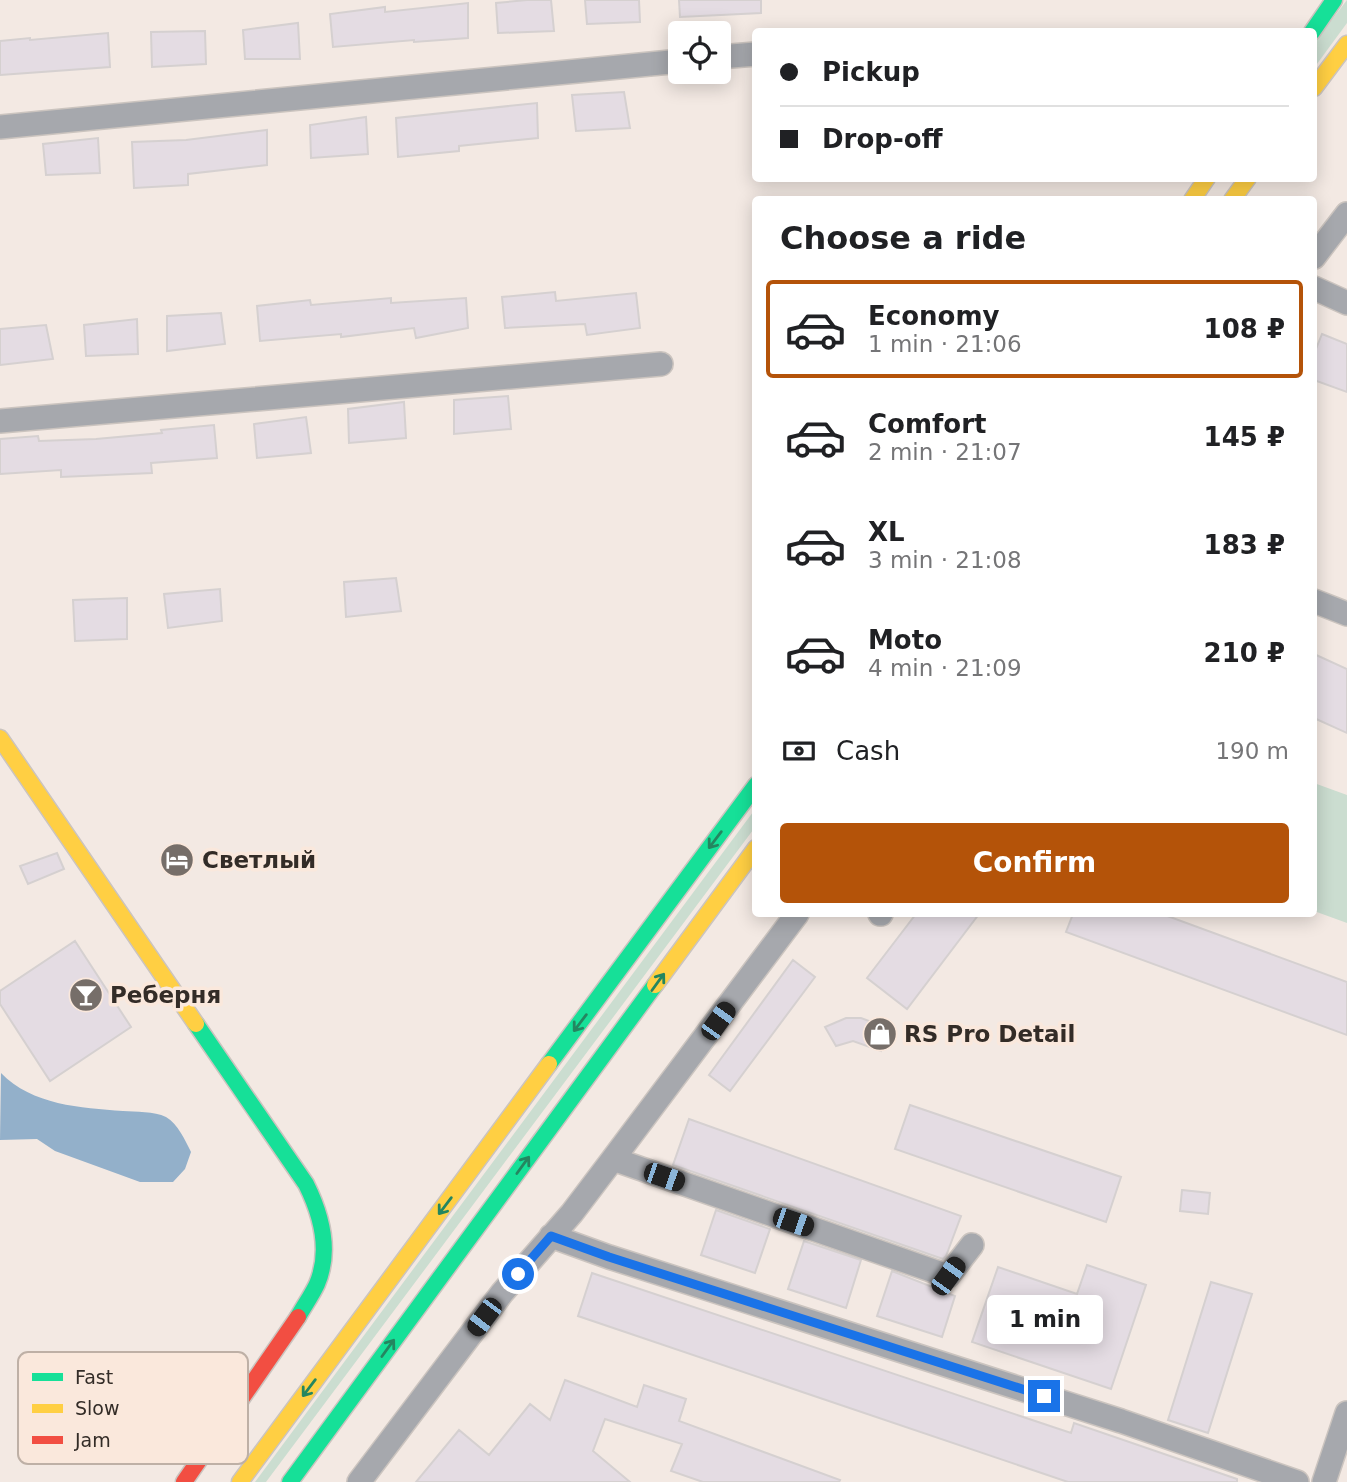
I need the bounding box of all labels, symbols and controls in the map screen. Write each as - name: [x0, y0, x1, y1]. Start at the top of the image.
- map controls: [668, 21, 731, 84]
- button: locate: [668, 21, 731, 84]
- text: Pickup: [822, 57, 920, 87]
- text: Drop-off: [822, 124, 943, 154]
- text: Choose a ride: [780, 219, 1026, 257]
- icon: car: [784, 298, 847, 361]
- text: Economy: [868, 301, 999, 331]
- text: 108 ₽: [1204, 314, 1285, 344]
- text: 1 min · 21:06: [868, 331, 1022, 357]
- icon: car: [784, 406, 847, 469]
- text: Comfort: [868, 409, 986, 439]
- text: 145 ₽: [1204, 422, 1285, 452]
- text: 2 min · 21:07: [868, 439, 1022, 465]
- icon: car: [784, 514, 847, 577]
- text: XL: [868, 517, 905, 547]
- text: 183 ₽: [1204, 530, 1285, 560]
- text: 3 min · 21:08: [868, 547, 1022, 573]
- icon: car: [784, 622, 847, 685]
- text: Moto: [868, 625, 942, 655]
- text: 210 ₽: [1204, 638, 1285, 668]
- text: 4 min · 21:09: [868, 655, 1022, 681]
- icon: cash: [780, 732, 818, 770]
- text: Cash: [836, 736, 900, 766]
- text: 190 m: [1215, 738, 1289, 764]
- button: Confirm: [780, 823, 1289, 903]
- one-way arrow: [708, 830, 723, 849]
- hotel icon: Светлый: [158, 841, 196, 879]
- place label: Светлый: [202, 847, 316, 873]
- one-way arrow: [650, 972, 665, 991]
- bar icon: Реберня: [67, 976, 105, 1014]
- place label: Реберня: [110, 982, 221, 1008]
- car: [698, 998, 739, 1044]
- one-way arrow: [573, 1013, 587, 1032]
- shop icon: RS Pro Detail: [861, 1015, 899, 1053]
- place label: RS Pro Detail: [904, 1021, 1075, 1047]
- one-way arrow: [516, 1156, 530, 1175]
- car: [641, 1160, 688, 1194]
- one-way arrow: [437, 1196, 452, 1214]
- car: [770, 1205, 817, 1239]
- car: [928, 1253, 969, 1299]
- route start: [502, 1258, 534, 1290]
- car: [463, 1294, 506, 1340]
- callout: 1 min: [986, 1294, 1102, 1344]
- text: 1 min: [1009, 1306, 1081, 1332]
- one-way arrow: [381, 1339, 396, 1358]
- legend: [18, 1352, 248, 1464]
- text: Fast: [75, 1366, 113, 1388]
- one-way arrow: [302, 1379, 317, 1398]
- route end: [1028, 1380, 1060, 1412]
- text: Slow: [75, 1397, 120, 1419]
- text: Jam: [74, 1429, 111, 1451]

